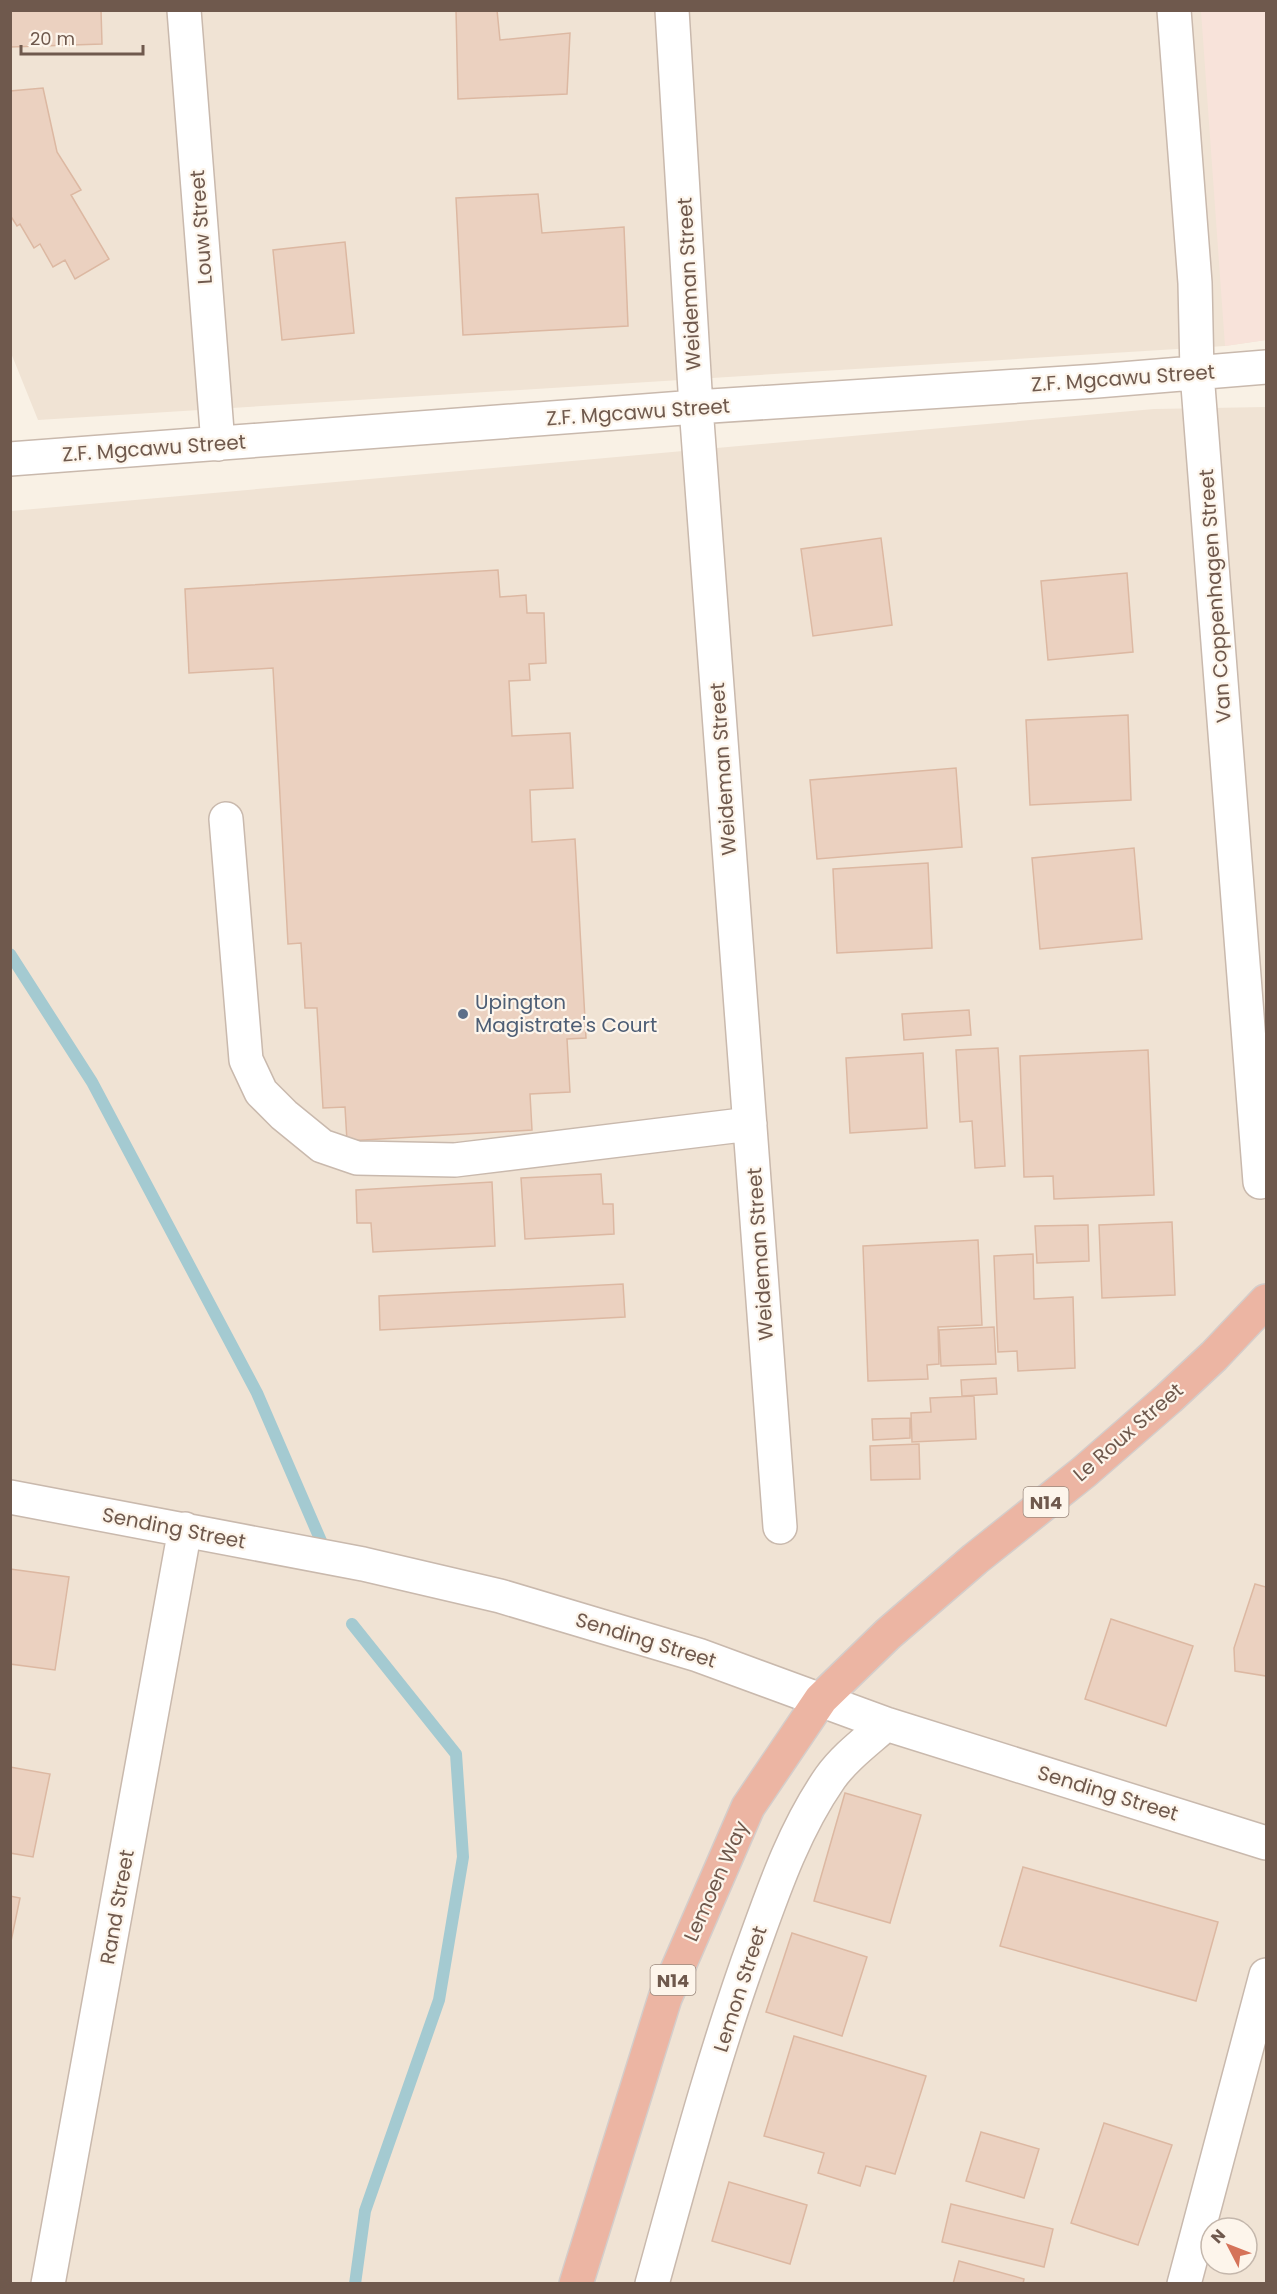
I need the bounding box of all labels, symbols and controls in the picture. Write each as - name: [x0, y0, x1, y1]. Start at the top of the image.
- scale bar: [21, 18, 142, 56]
- text: 20 m: [30, 26, 75, 51]
- street label: Louw Street: [183, 169, 219, 285]
- street label: Weideman Street: [670, 197, 708, 371]
- street label: Z.F. Mgcawu Street: [1030, 358, 1216, 398]
- street label: Z.F. Mgcawu Street: [545, 392, 731, 432]
- street label: Z.F. Mgcawu Street: [61, 428, 247, 468]
- street label: Van Coppenhagen Street: [1192, 468, 1238, 724]
- street label: Weideman Street: [703, 681, 743, 857]
- place label: Upington Magistrate's Court: [475, 988, 657, 1039]
- marker: Upington Magistrate's Court: [456, 1007, 470, 1021]
- street label: Weideman Street: [740, 1166, 780, 1342]
- street label: Le Roux Street: [1067, 1376, 1189, 1488]
- road number: N14: [1024, 1487, 1068, 1517]
- street label: Sending Street: [100, 1500, 248, 1556]
- street label: Sending Street: [572, 1605, 720, 1675]
- street label: Sending Street: [1034, 1758, 1182, 1828]
- street label: Lemoen Way: [677, 1816, 755, 1946]
- street label: Rand Street: [93, 1847, 141, 1967]
- street label: Lemon Street: [706, 1922, 774, 2056]
- road number: N14: [650, 1965, 696, 1995]
- north arrow: [1199, 2216, 1259, 2276]
- text: N: [1206, 2224, 1231, 2248]

